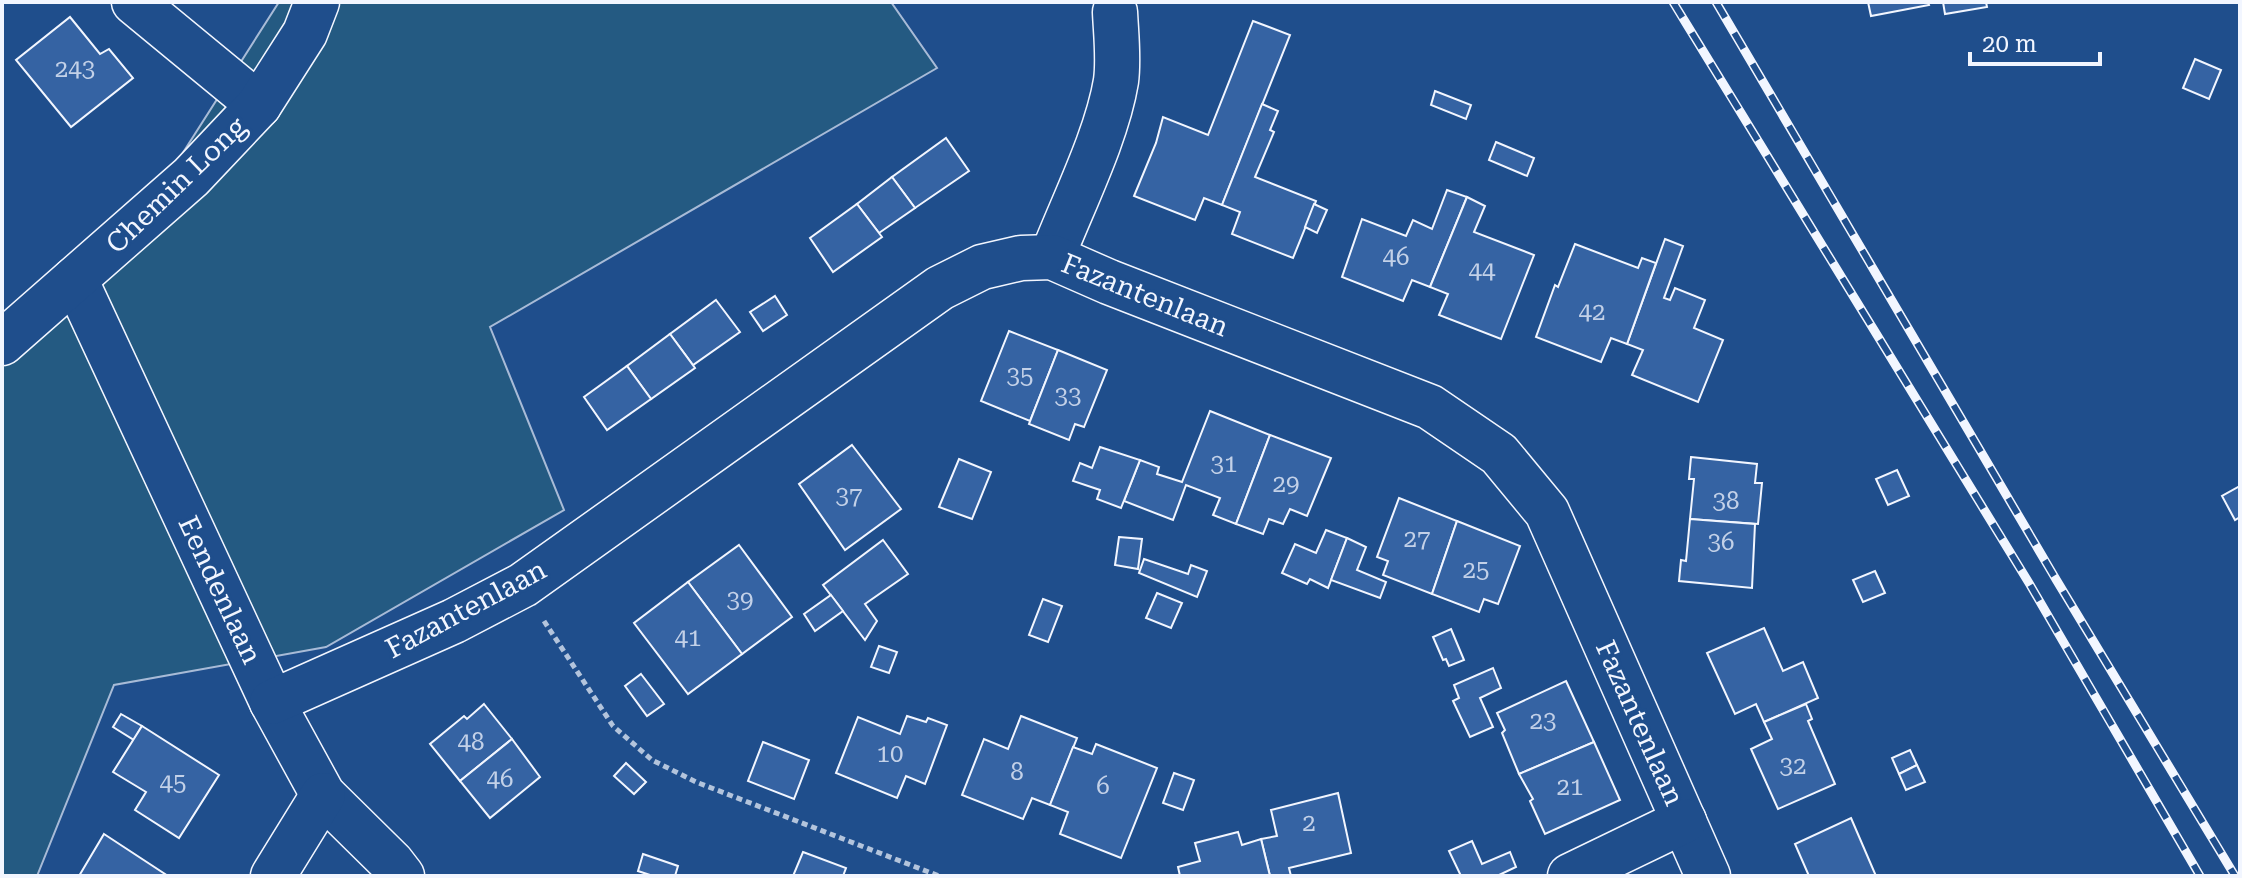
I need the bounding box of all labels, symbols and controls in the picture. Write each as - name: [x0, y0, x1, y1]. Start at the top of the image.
- scale bar: [1970, 16, 2100, 66]
- text: 20 m: [1982, 30, 2037, 58]
- house number: 243: [55, 55, 95, 83]
- street label: Chemin Long: [99, 110, 253, 260]
- house number: 46: [1383, 243, 1409, 271]
- street label: Fazantenlaan: [1057, 247, 1233, 343]
- house number: 44: [1469, 257, 1496, 285]
- house number: 42: [1579, 298, 1605, 326]
- house number: 35: [1007, 362, 1033, 390]
- house number: 33: [1055, 382, 1081, 410]
- house number: 31: [1211, 450, 1237, 478]
- house number: 29: [1273, 470, 1299, 498]
- house number: 37: [836, 482, 862, 510]
- house number: 38: [1713, 487, 1739, 515]
- street label: Eendenlaan: [171, 511, 269, 669]
- house number: 27: [1404, 525, 1430, 553]
- house number: 36: [1708, 528, 1734, 556]
- street label: Fazantenlaan: [380, 553, 552, 665]
- house number: 25: [1463, 556, 1489, 584]
- house number: 39: [727, 586, 753, 614]
- house number: 41: [675, 624, 701, 652]
- street label: Fazantenlaan: [1589, 635, 1691, 811]
- house number: 23: [1530, 707, 1556, 735]
- house number: 48: [458, 728, 484, 756]
- house number: 10: [877, 740, 903, 768]
- house number: 32: [1780, 752, 1806, 780]
- house number: 8: [1010, 758, 1024, 786]
- house number: 46: [487, 765, 513, 793]
- house number: 45: [160, 769, 186, 797]
- house number: 6: [1096, 772, 1110, 800]
- house number: 21: [1557, 773, 1583, 801]
- house number: 2: [1302, 809, 1316, 837]

